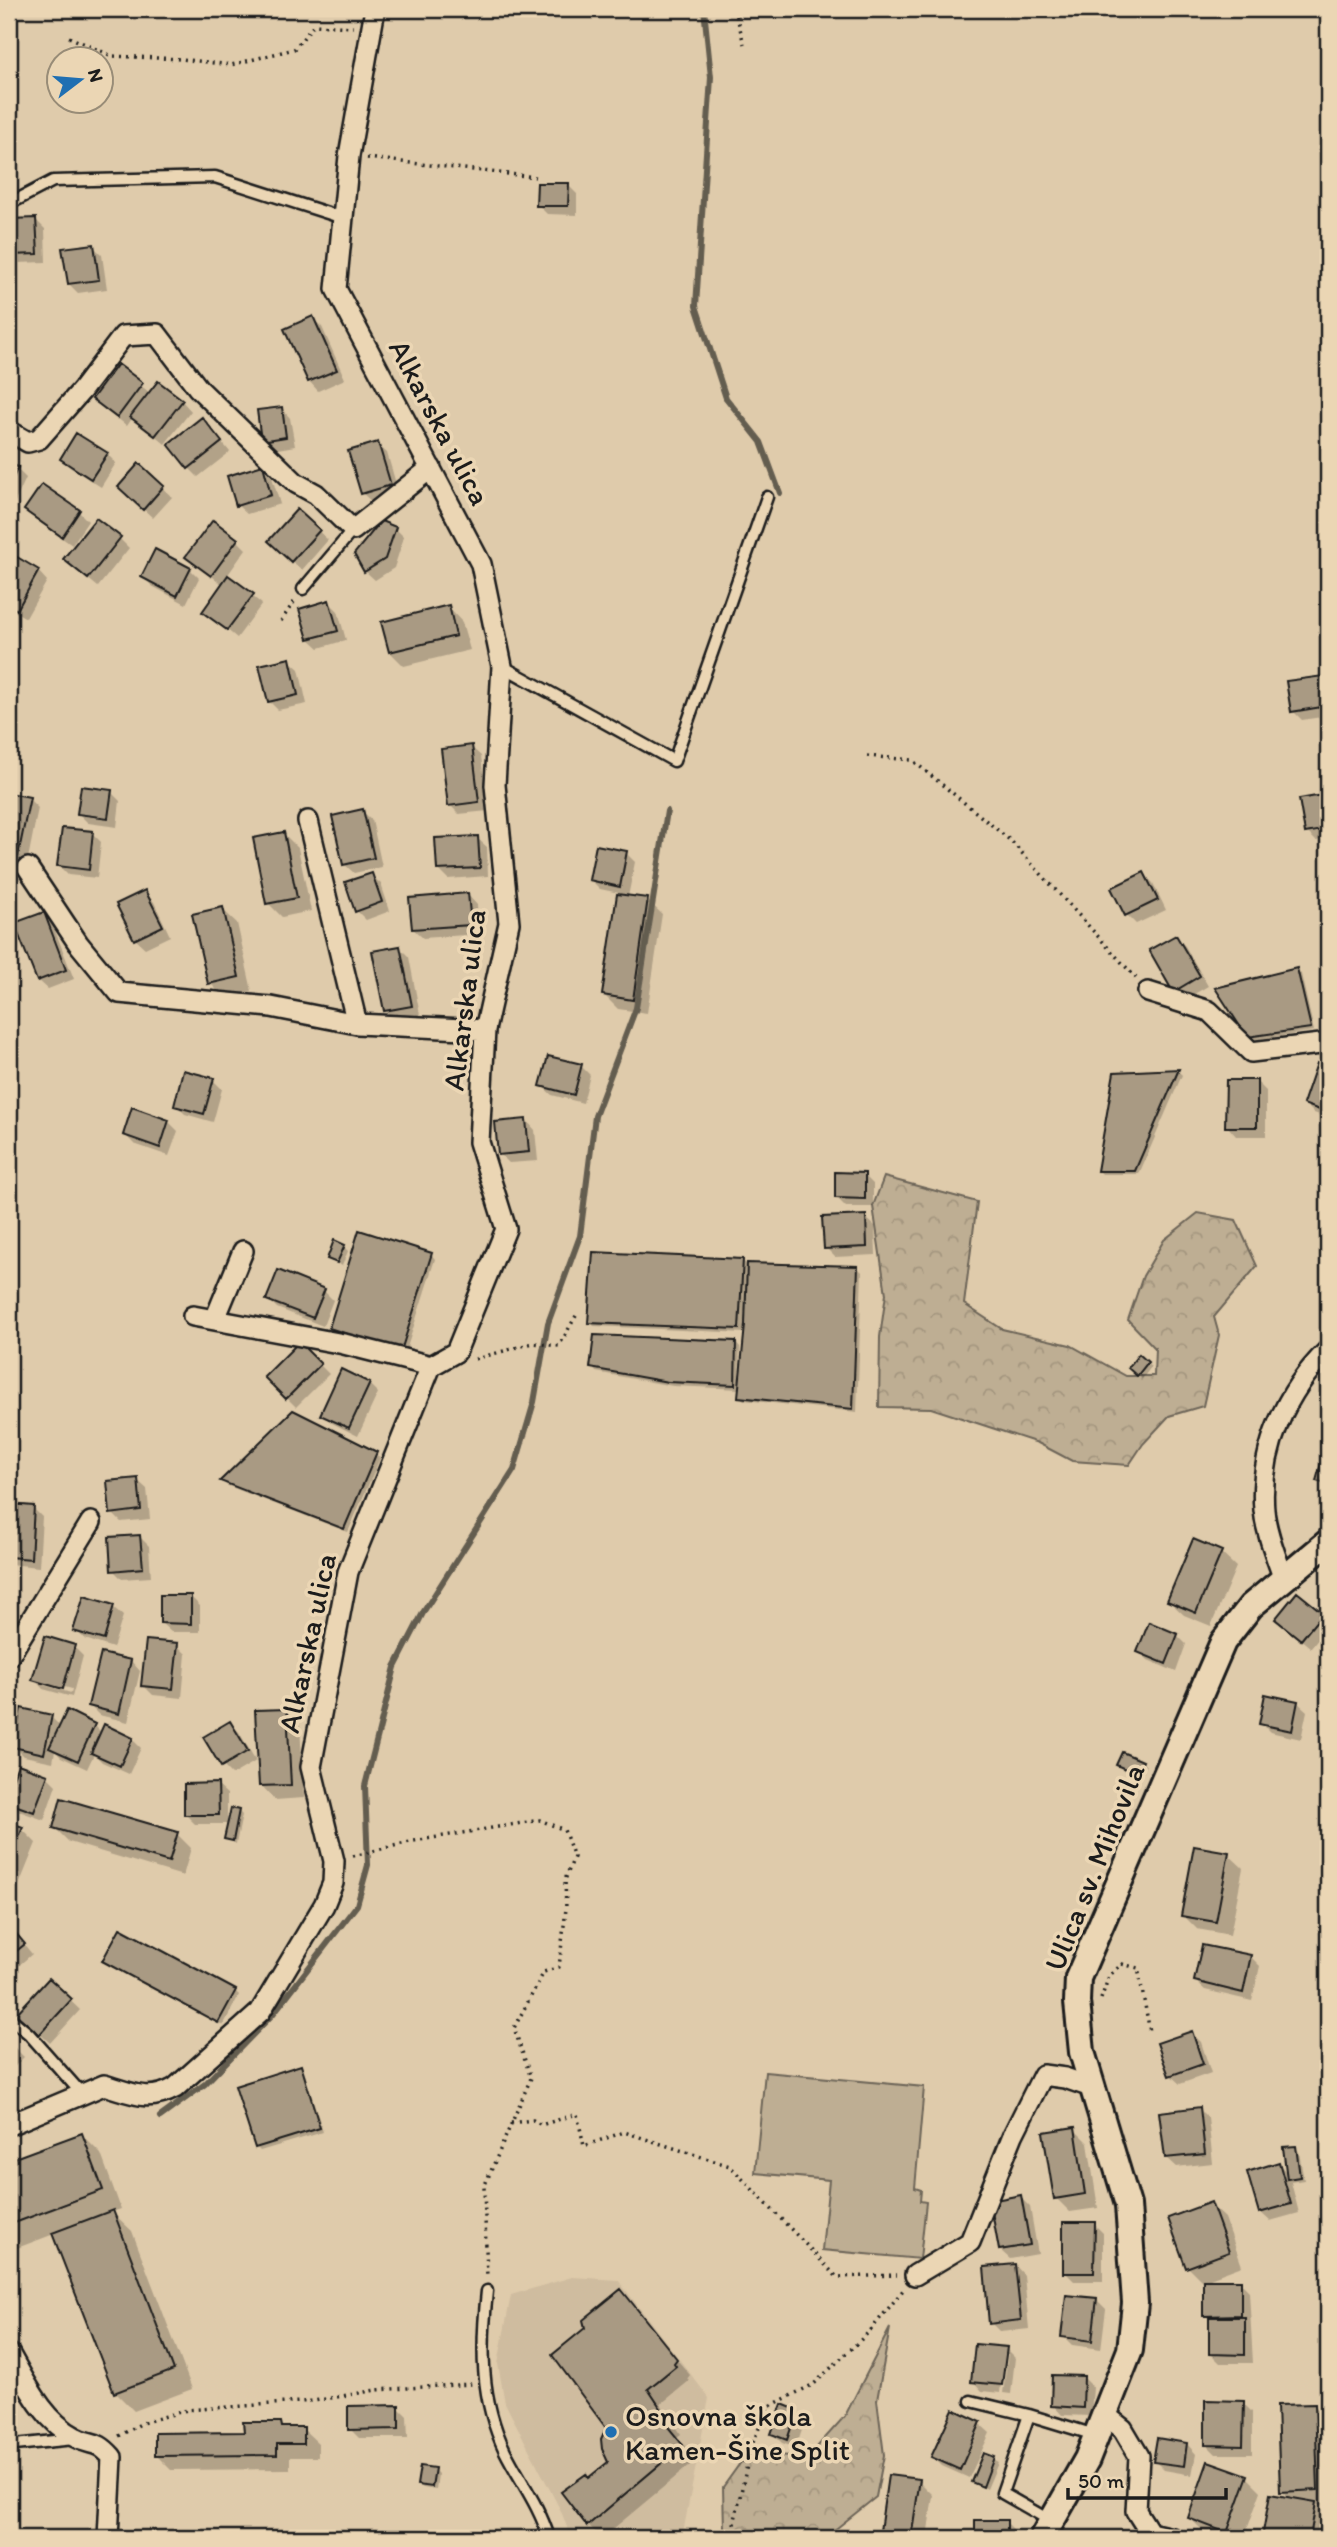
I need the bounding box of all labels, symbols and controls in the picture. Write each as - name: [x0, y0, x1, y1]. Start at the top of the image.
- north arrow: [46, 46, 116, 116]
- text: N: [83, 66, 109, 85]
- street label: Alkarska ulica: [381, 333, 499, 511]
- street label: Alkarska ulica: [435, 907, 494, 1093]
- street label: Alkarska ulica: [270, 1550, 344, 1736]
- street label: Ulica sv. Mihovila: [1036, 1758, 1153, 1976]
- place label: Osnovna škola Kamen-Šine Split: [625, 2397, 850, 2468]
- marker: Osnovna škola Kamen-Šine Split: [603, 2424, 619, 2440]
- scale bar: [1068, 2456, 1225, 2500]
- text: 50 m: [1078, 2468, 1125, 2493]

